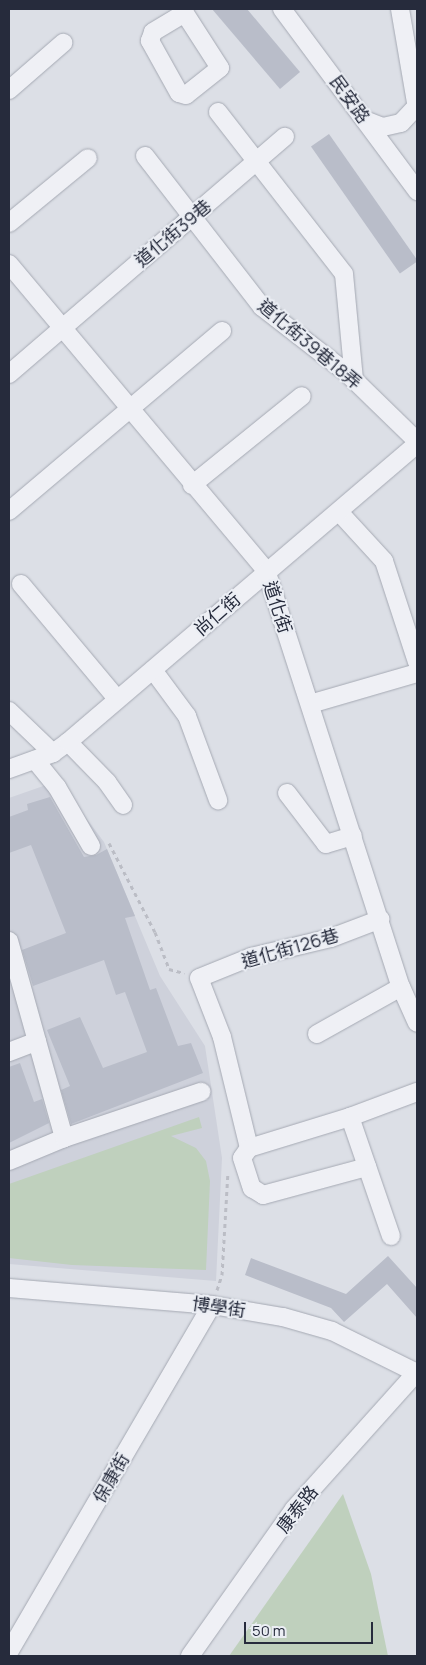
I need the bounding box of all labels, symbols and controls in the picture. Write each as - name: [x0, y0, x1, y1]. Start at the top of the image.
- street label: 民安路: [325, 71, 375, 127]
- street label: 道化街39巷: [130, 195, 216, 271]
- street label: 道化街39巷18弄: [254, 294, 366, 394]
- street label: 道化街: [259, 578, 297, 636]
- street label: 尚仁街: [190, 588, 244, 640]
- street label: 道化街126巷: [239, 924, 341, 972]
- street label: 博學街: [191, 1293, 247, 1321]
- street label: 保康街: [88, 1449, 134, 1507]
- street label: 康泰路: [272, 1481, 322, 1537]
- scale bar: [246, 1612, 375, 1644]
- text: 50 m: [252, 1620, 286, 1641]

